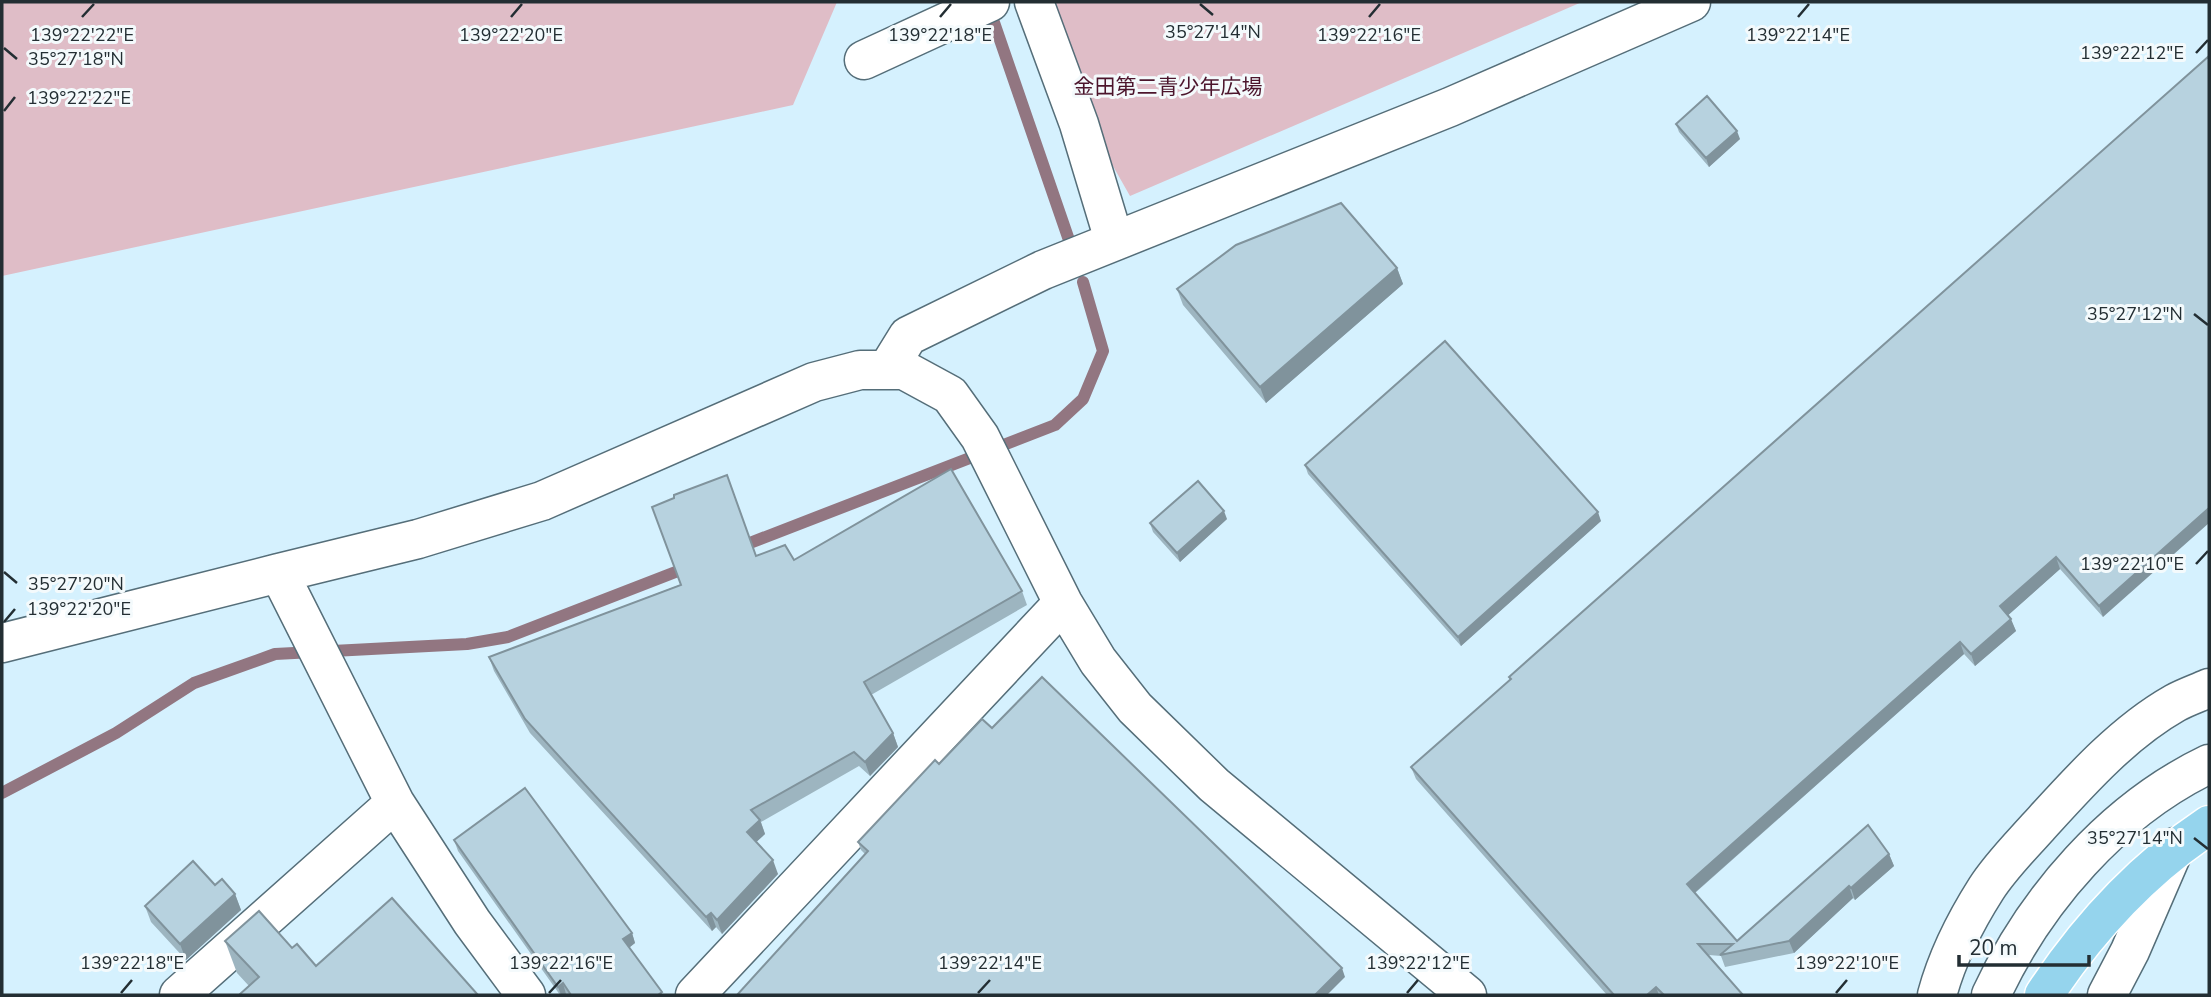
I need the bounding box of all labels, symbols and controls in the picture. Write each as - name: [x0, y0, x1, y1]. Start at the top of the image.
- text: 35°27'14"N: [1165, 20, 1261, 44]
- text: 139°22'22"E: [30, 23, 134, 47]
- text: 139°22'20"E: [459, 23, 563, 47]
- text: 139°22'18"E: [888, 23, 992, 47]
- text: 139°22'16"E: [1317, 23, 1421, 47]
- text: 139°22'14"E: [1746, 23, 1850, 47]
- text: 139°22'12"E: [2080, 41, 2184, 65]
- text: 35°27'18"N: [28, 47, 124, 71]
- park label: 金田第二青少年広場: [1074, 73, 1263, 101]
- text: 139°22'22"E: [27, 86, 131, 110]
- text: 35°27'12"N: [2087, 302, 2183, 326]
- text: 139°22'10"E: [2080, 552, 2184, 576]
- text: 35°27'20"N: [28, 572, 124, 596]
- text: 139°22'20"E: [27, 597, 131, 621]
- text: 35°27'14"N: [2087, 826, 2183, 850]
- scale bar: [1959, 923, 2088, 967]
- text: 20 m: [1969, 934, 2018, 962]
- text: 139°22'18"E: [80, 951, 184, 975]
- text: 139°22'16"E: [509, 951, 613, 975]
- text: 139°22'14"E: [938, 951, 1042, 975]
- text: 139°22'12"E: [1366, 951, 1470, 975]
- text: 139°22'10"E: [1795, 951, 1899, 975]

